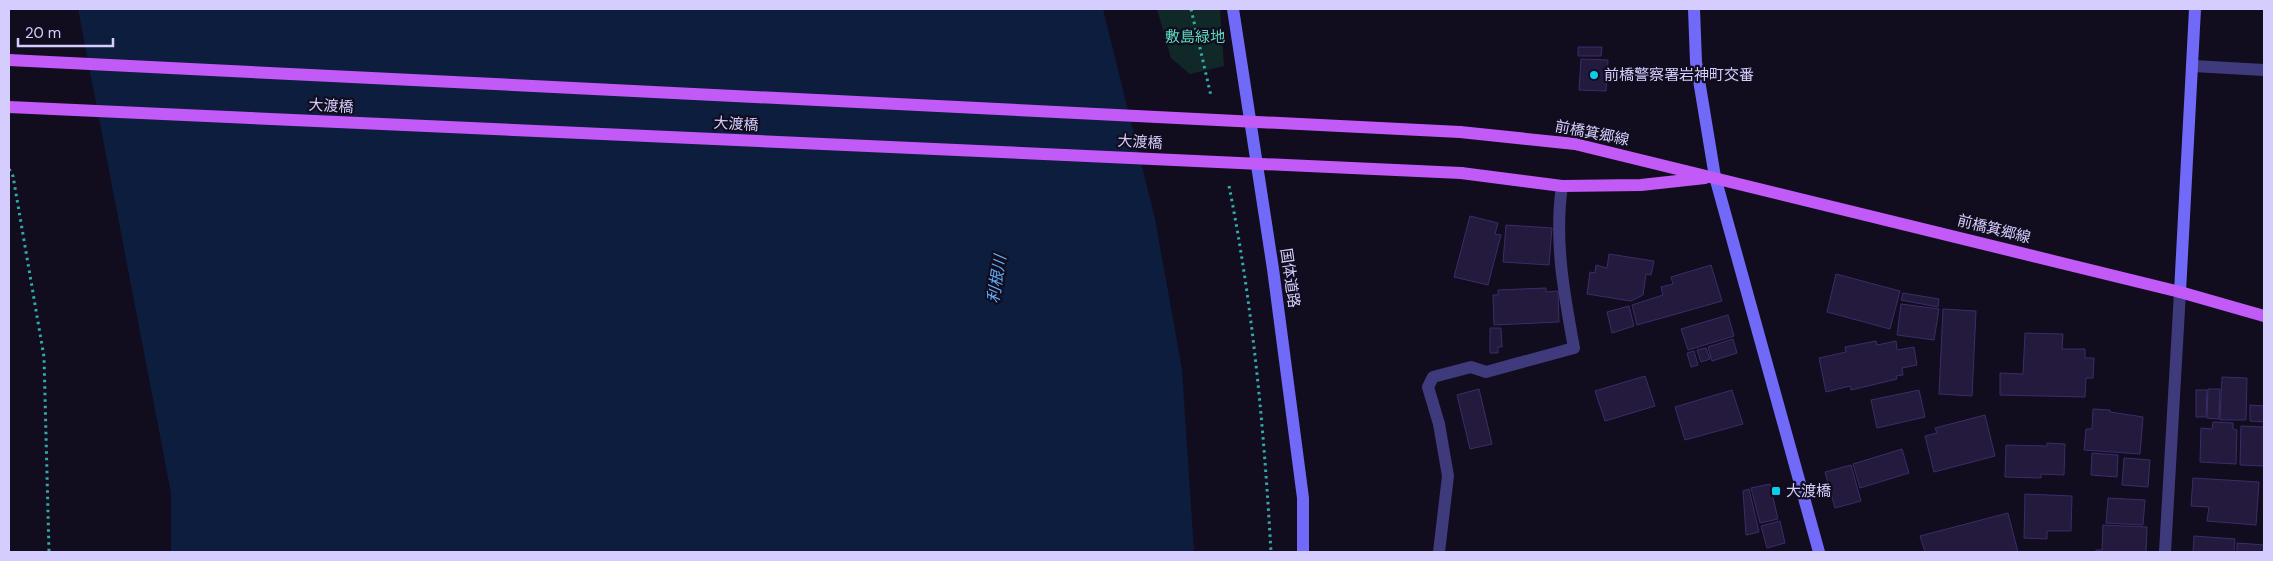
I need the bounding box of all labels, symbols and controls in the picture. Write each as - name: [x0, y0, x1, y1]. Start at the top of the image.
- scale bar: [18, 15, 112, 47]
- text: 20 m: [25, 23, 61, 43]
- park label: 敷島緑地: [1165, 27, 1225, 47]
- place label: 前橋警察署岩神町交番: [1604, 65, 1754, 85]
- marker: 前橋警察署岩神町交番: [1588, 69, 1600, 81]
- street label: 大渡橋: [308, 95, 354, 117]
- street label: 大渡橋: [713, 113, 759, 135]
- street label: 前橋箕郷線: [1553, 116, 1631, 150]
- street label: 大渡橋: [1117, 131, 1163, 153]
- street label: 前橋箕郷線: [1955, 210, 2033, 248]
- street label: 国体道路: [1276, 247, 1304, 309]
- water label: 利根川: [982, 252, 1011, 304]
- place label: 大渡橋: [1786, 481, 1831, 501]
- marker: 大渡橋: [1770, 485, 1782, 497]

